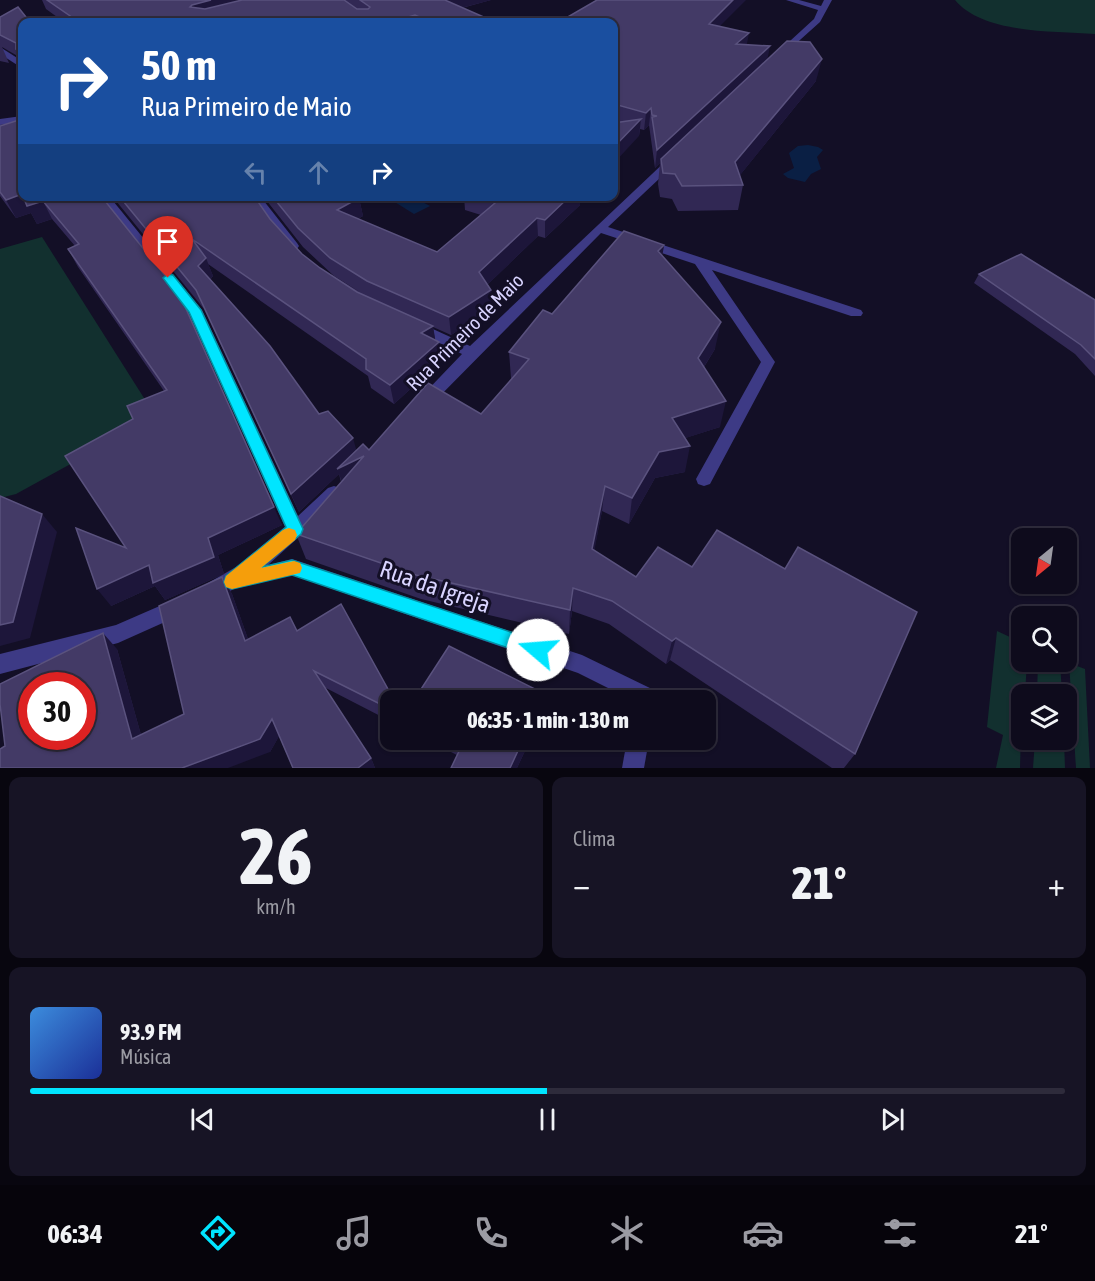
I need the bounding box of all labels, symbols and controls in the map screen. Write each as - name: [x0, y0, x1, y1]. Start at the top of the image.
- text: 50 m: [141, 41, 216, 89]
- icon: right: [42, 42, 120, 120]
- text: Rua Primeiro de Maio: [141, 91, 352, 122]
- icon: left: [239, 156, 272, 189]
- icon: ahead: [302, 156, 335, 189]
- icon: right: [365, 156, 398, 189]
- pin: [142, 216, 193, 278]
- icon: arrive: [151, 225, 184, 258]
- street label: Rua Primeiro de Maio: [401, 268, 528, 395]
- north arrow: [1011, 528, 1077, 594]
- map controls: [1011, 528, 1077, 750]
- street label: Rua da Igreja: [376, 555, 494, 618]
- button: search: [1011, 606, 1077, 672]
- position arrow: [506, 618, 570, 682]
- speed limit sign: 30: [18, 672, 96, 750]
- button: layers: [1011, 684, 1077, 750]
- text: 06:35 · 1 min · 130 m: [467, 707, 629, 733]
- text: 26: [239, 811, 313, 901]
- text: Clima: [573, 827, 616, 850]
- text: 21°: [792, 857, 846, 909]
- text: −: [573, 865, 590, 903]
- text: +: [1048, 865, 1065, 903]
- text: km/h: [256, 895, 296, 918]
- text: 93.9 FM: [120, 1019, 182, 1045]
- text: Música: [120, 1045, 171, 1068]
- icon: previous: [186, 1103, 219, 1136]
- icon: pause: [531, 1103, 564, 1136]
- icon: next: [876, 1103, 909, 1136]
- icon: directions: [197, 1212, 239, 1254]
- icon: music: [333, 1212, 375, 1254]
- icon: phone: [470, 1212, 512, 1254]
- icon: climate: [606, 1212, 648, 1254]
- icon: car: [742, 1212, 784, 1254]
- icon: filters: [879, 1212, 921, 1254]
- text: 06:34: [47, 1218, 103, 1249]
- text: 21°: [1015, 1218, 1048, 1249]

